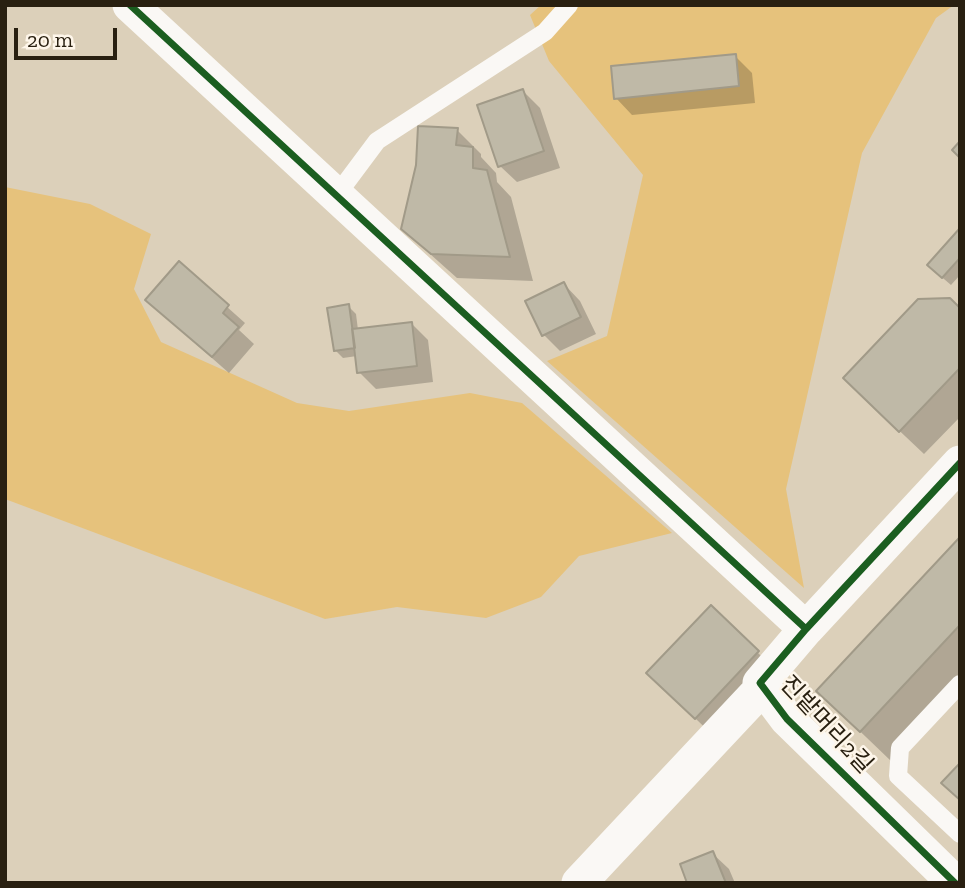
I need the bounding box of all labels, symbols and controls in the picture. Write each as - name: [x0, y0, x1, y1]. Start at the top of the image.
- scale bar: [18, 14, 121, 58]
- text: 20 m: [27, 27, 73, 52]
- street label: 진밭머리2길: [774, 670, 878, 780]

